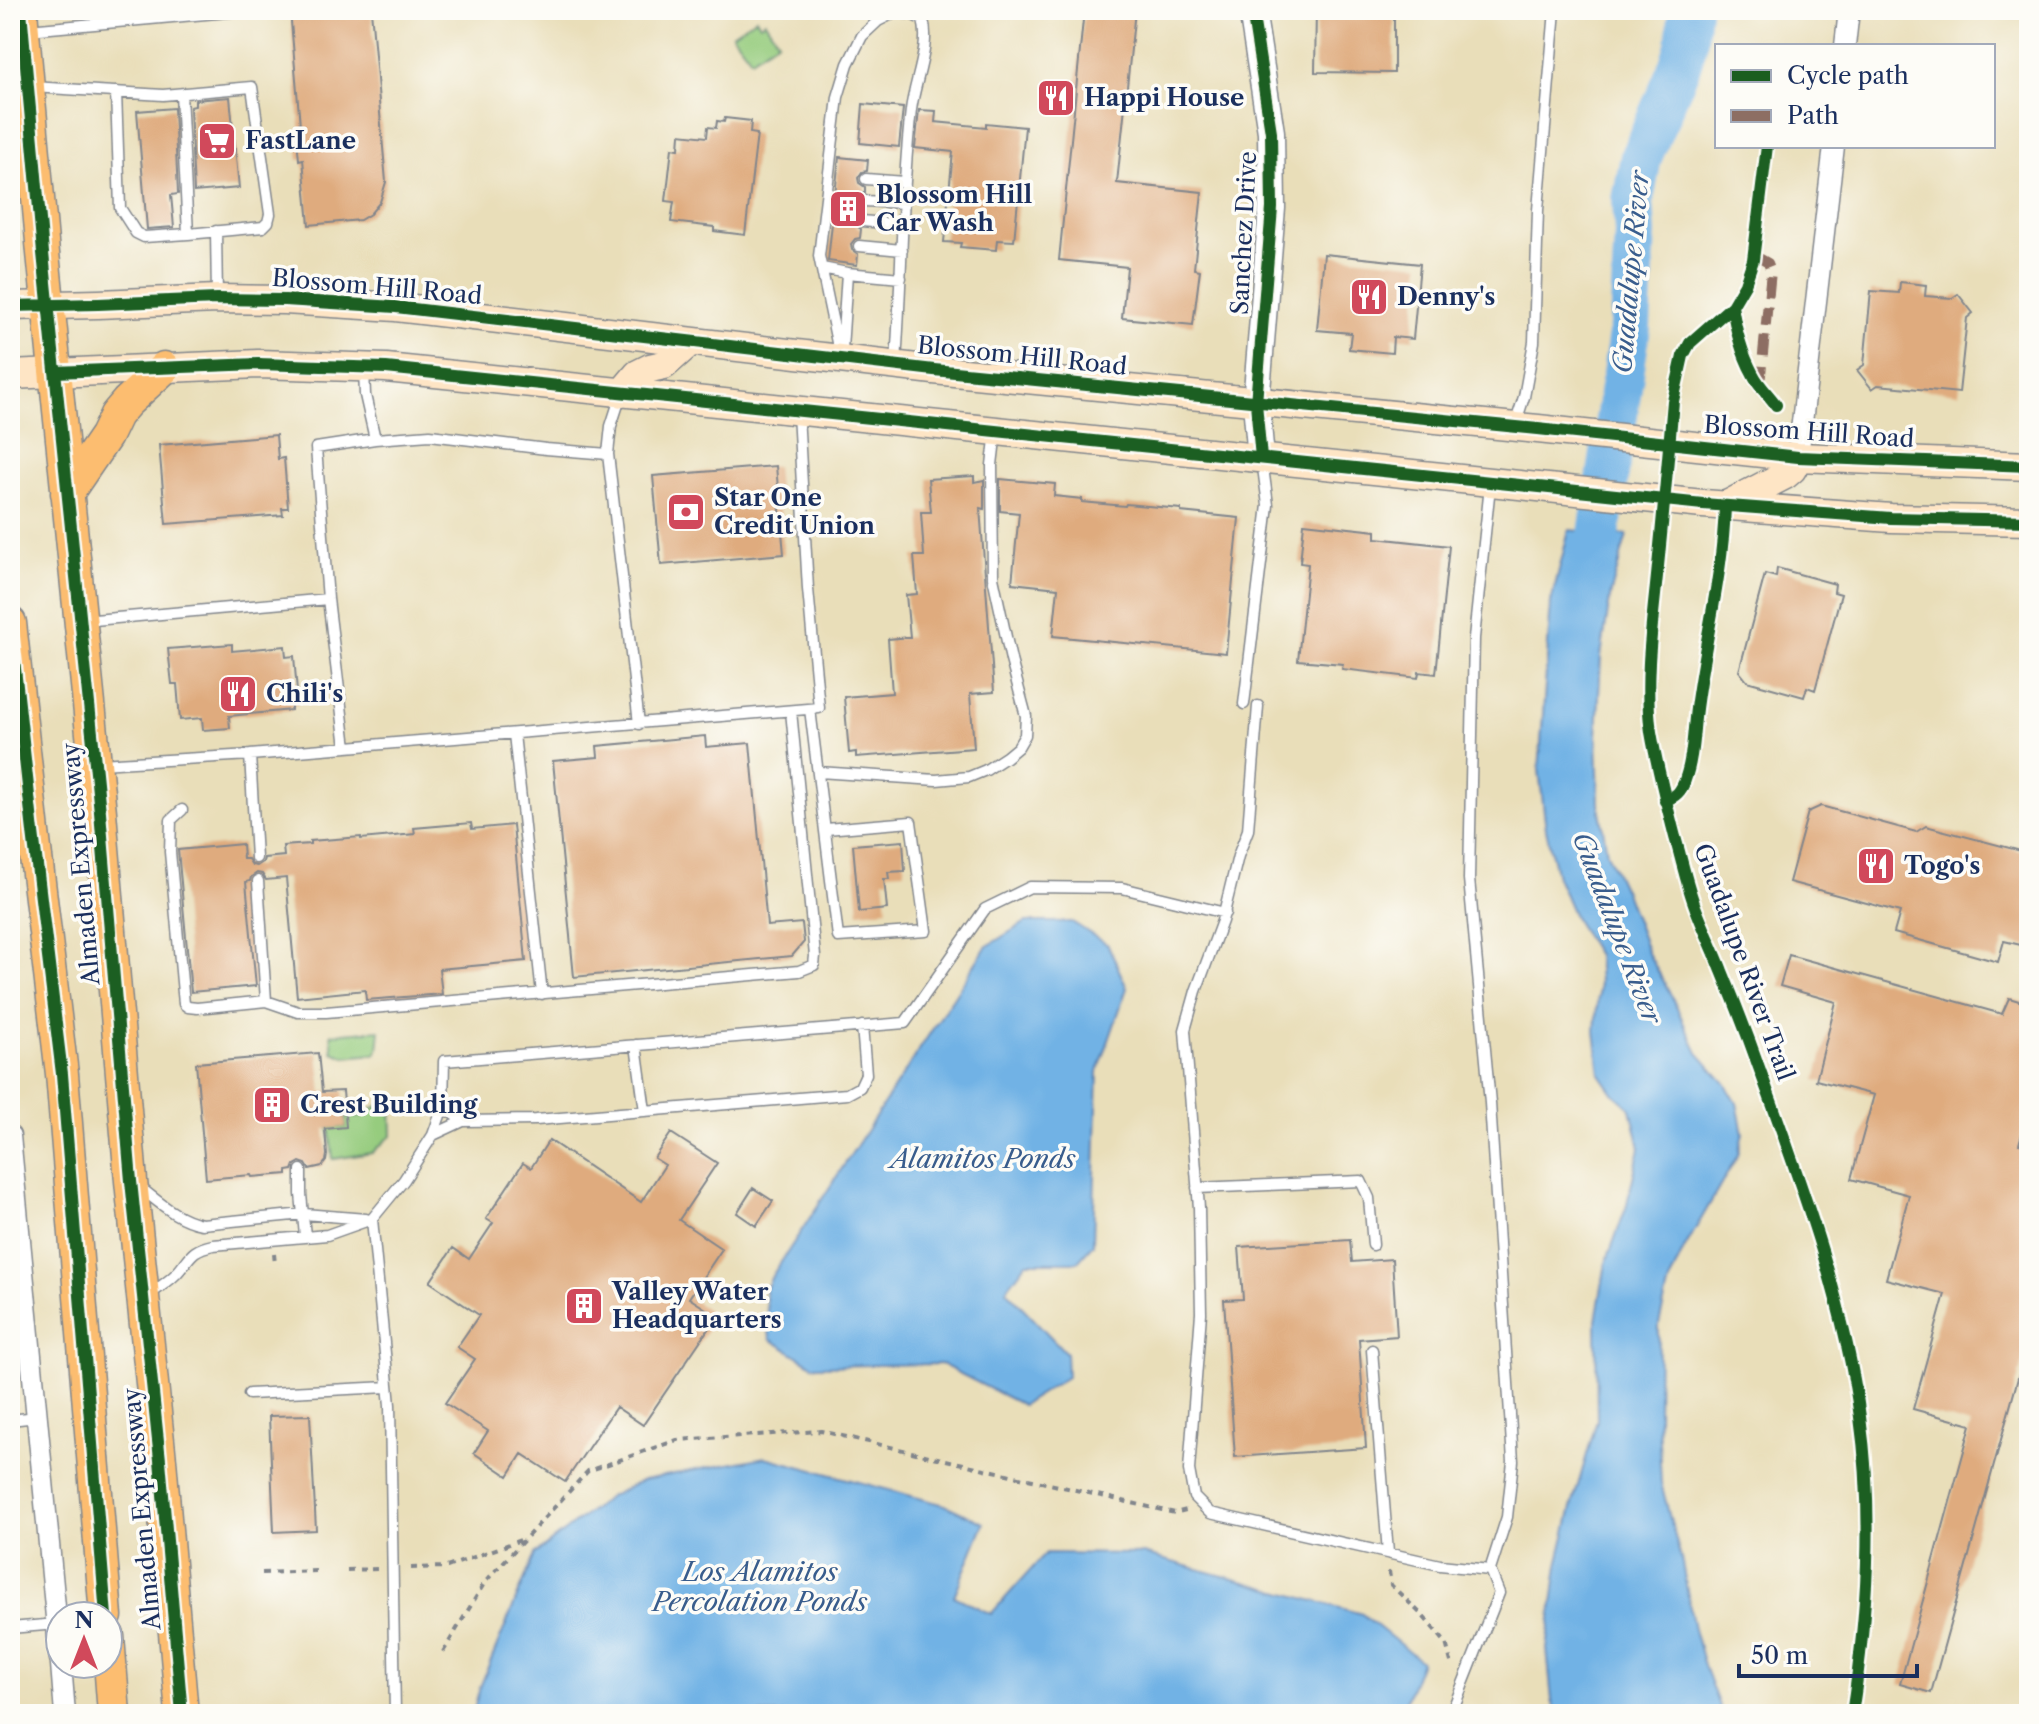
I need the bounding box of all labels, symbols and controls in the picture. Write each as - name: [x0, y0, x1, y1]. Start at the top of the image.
- legend: [1715, 44, 1995, 148]
- text: Cycle path: [1787, 61, 1909, 90]
- restaurant icon: Happi House: [1035, 77, 1077, 119]
- place label: Happi House: [1084, 83, 1244, 112]
- text: Path: [1787, 101, 1839, 130]
- supermarket icon: FastLane: [196, 120, 238, 162]
- place label: FastLane: [245, 126, 356, 155]
- street label: Sanchez Drive: [1225, 150, 1262, 316]
- water label: Guadalupe River: [1606, 167, 1656, 375]
- place label: Blossom Hill Car Wash: [876, 180, 1032, 237]
- building icon: Blossom Hill Car Wash: [827, 188, 869, 230]
- street label: Blossom Hill Road: [271, 263, 484, 310]
- restaurant icon: Denny's: [1348, 276, 1390, 318]
- place label: Denny's: [1397, 282, 1495, 311]
- street label: Blossom Hill Road: [916, 330, 1129, 381]
- street label: Blossom Hill Road: [1703, 410, 1916, 453]
- place label: Star One Credit Union: [714, 483, 875, 540]
- bank icon: Star One Credit Union: [665, 491, 707, 533]
- restaurant icon: Chili's: [217, 673, 259, 715]
- place label: Chili's: [266, 679, 344, 708]
- street label: Almaden Expressway: [55, 741, 106, 988]
- water label: Guadalupe River: [1566, 827, 1669, 1030]
- street label: Guadalupe River Trail: [1688, 839, 1801, 1084]
- restaurant icon: Togo's: [1855, 845, 1897, 887]
- place label: Togo's: [1904, 851, 1980, 880]
- building icon: Crest Building: [251, 1084, 293, 1126]
- place label: Crest Building: [300, 1090, 479, 1119]
- water label: Alamitos Ponds: [886, 1143, 1076, 1175]
- place label: Valley Water Headquarters: [611, 1277, 782, 1334]
- building icon: Valley Water Headquarters: [563, 1285, 605, 1327]
- street label: Almaden Expressway: [116, 1386, 167, 1633]
- water label: Los Alamitos Percolation Ponds: [651, 1556, 868, 1618]
- north arrow: [44, 1600, 124, 1680]
- text: N: [74, 1607, 94, 1634]
- scale bar: [1739, 1628, 1917, 1678]
- text: 50 m: [1751, 1641, 1808, 1670]

